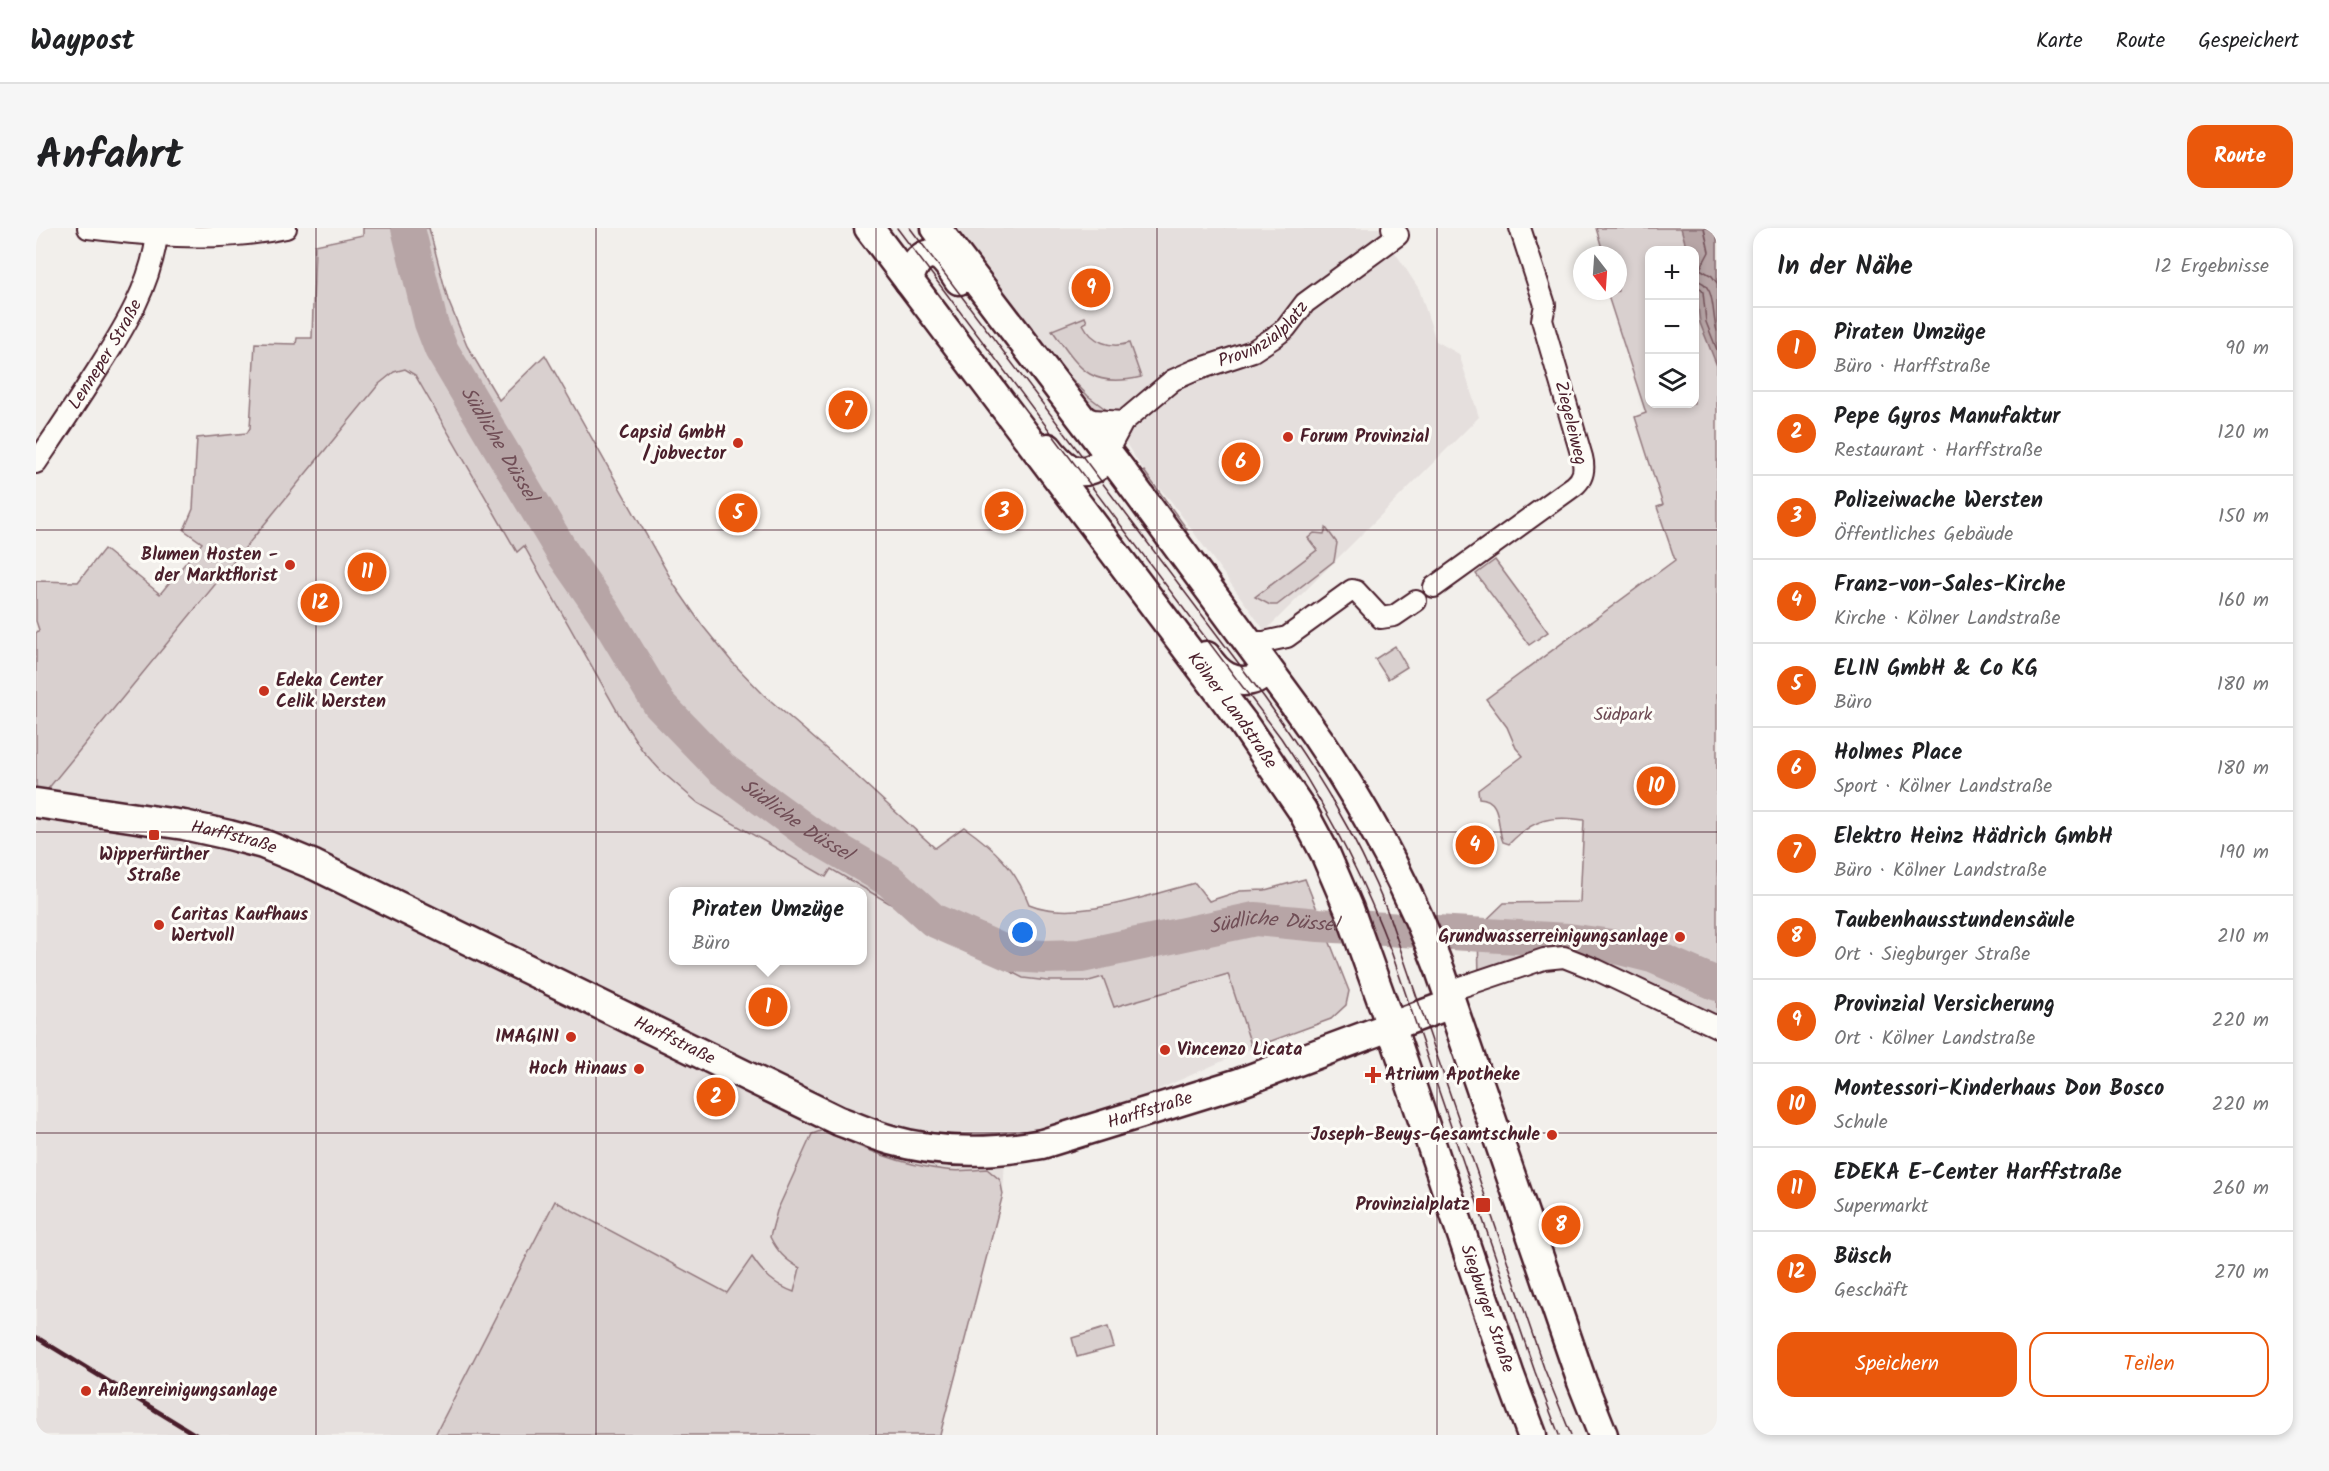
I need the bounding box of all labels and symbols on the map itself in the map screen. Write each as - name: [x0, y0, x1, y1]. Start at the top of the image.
- north arrow: [1573, 246, 1627, 300]
- pin: 9: [1072, 266, 1110, 310]
- street label: Lenneper Straße: [61, 295, 150, 416]
- street label: Provinzialplatz: [1214, 295, 1316, 376]
- street label: Ziegeleiweg: [1546, 378, 1594, 468]
- water label: Südliche Düssel: [451, 381, 547, 512]
- pin: 7: [828, 388, 868, 432]
- place label: Capsid GmbH / jobvector: [619, 419, 727, 469]
- place label: Forum Provinzial: [1300, 423, 1429, 452]
- marker: Forum Provinzial: [1281, 430, 1295, 444]
- marker: Capsid GmbH / jobvector: [731, 436, 745, 450]
- pin: 6: [1222, 440, 1260, 484]
- pin: 3: [984, 488, 1024, 534]
- pin: 5: [718, 490, 758, 536]
- place label: Blumen Hosten - der Marktflorist: [141, 541, 279, 591]
- pin: 11: [348, 550, 386, 594]
- marker: Blumen Hosten - der Marktflorist: [283, 558, 297, 572]
- pin: 12: [300, 580, 340, 626]
- street label: Kölner Landstraße: [1180, 646, 1285, 775]
- place label: Edeka Center Celik Wersten: [276, 667, 386, 717]
- marker: Edeka Center Celik Wersten: [257, 684, 271, 698]
- park label: Südpark: [1594, 701, 1653, 730]
- pin: 10: [1636, 764, 1676, 808]
- water label: Südliche Düssel: [733, 771, 861, 873]
- street label: Harffstraße: [188, 812, 281, 863]
- pin: 4: [1456, 822, 1494, 868]
- marker: Wipperfürther Straße: [147, 828, 161, 842]
- place label: Wipperfürther Straße: [99, 841, 210, 891]
- place label: Caritas Kaufhaus Wertvoll: [171, 901, 309, 951]
- water label: Südliche Düssel: [1206, 902, 1343, 944]
- marker: Caritas Kaufhaus Wertvoll: [152, 918, 166, 932]
- your location: [1008, 918, 1037, 947]
- place label: Grundwasserreinigungsanlage: [1439, 923, 1668, 952]
- marker: Grundwasserreinigungsanlage: [1673, 930, 1687, 944]
- pin: 1: [748, 984, 788, 1030]
- street label: Harffstraße: [629, 1008, 720, 1073]
- place label: IMAGINI: [495, 1023, 559, 1052]
- marker: IMAGINI: [564, 1030, 578, 1044]
- place label: Vincenzo Licata: [1177, 1036, 1302, 1065]
- marker: Vincenzo Licata: [1158, 1043, 1172, 1057]
- place label: Hoch Hinaus: [529, 1055, 628, 1084]
- place label: Atrium Apotheke: [1385, 1061, 1520, 1090]
- marker: Hoch Hinaus: [632, 1062, 646, 1076]
- marker: Atrium Apotheke: [1366, 1068, 1380, 1082]
- pin: 2: [696, 1074, 736, 1120]
- street label: Harffstraße: [1104, 1084, 1196, 1137]
- place label: Joseph-Beuys-Gesamtschule: [1311, 1121, 1540, 1150]
- marker: Joseph-Beuys-Gesamtschule: [1545, 1128, 1559, 1142]
- place label: Provinzialplatz: [1355, 1191, 1470, 1220]
- marker: Provinzialplatz: [1474, 1196, 1492, 1214]
- pin: 8: [1542, 1202, 1580, 1248]
- street label: Siegburger Straße: [1452, 1240, 1522, 1377]
- place label: Außenreinigungsanlage: [98, 1377, 277, 1406]
- marker: Außenreinigungsanlage: [79, 1384, 93, 1398]

